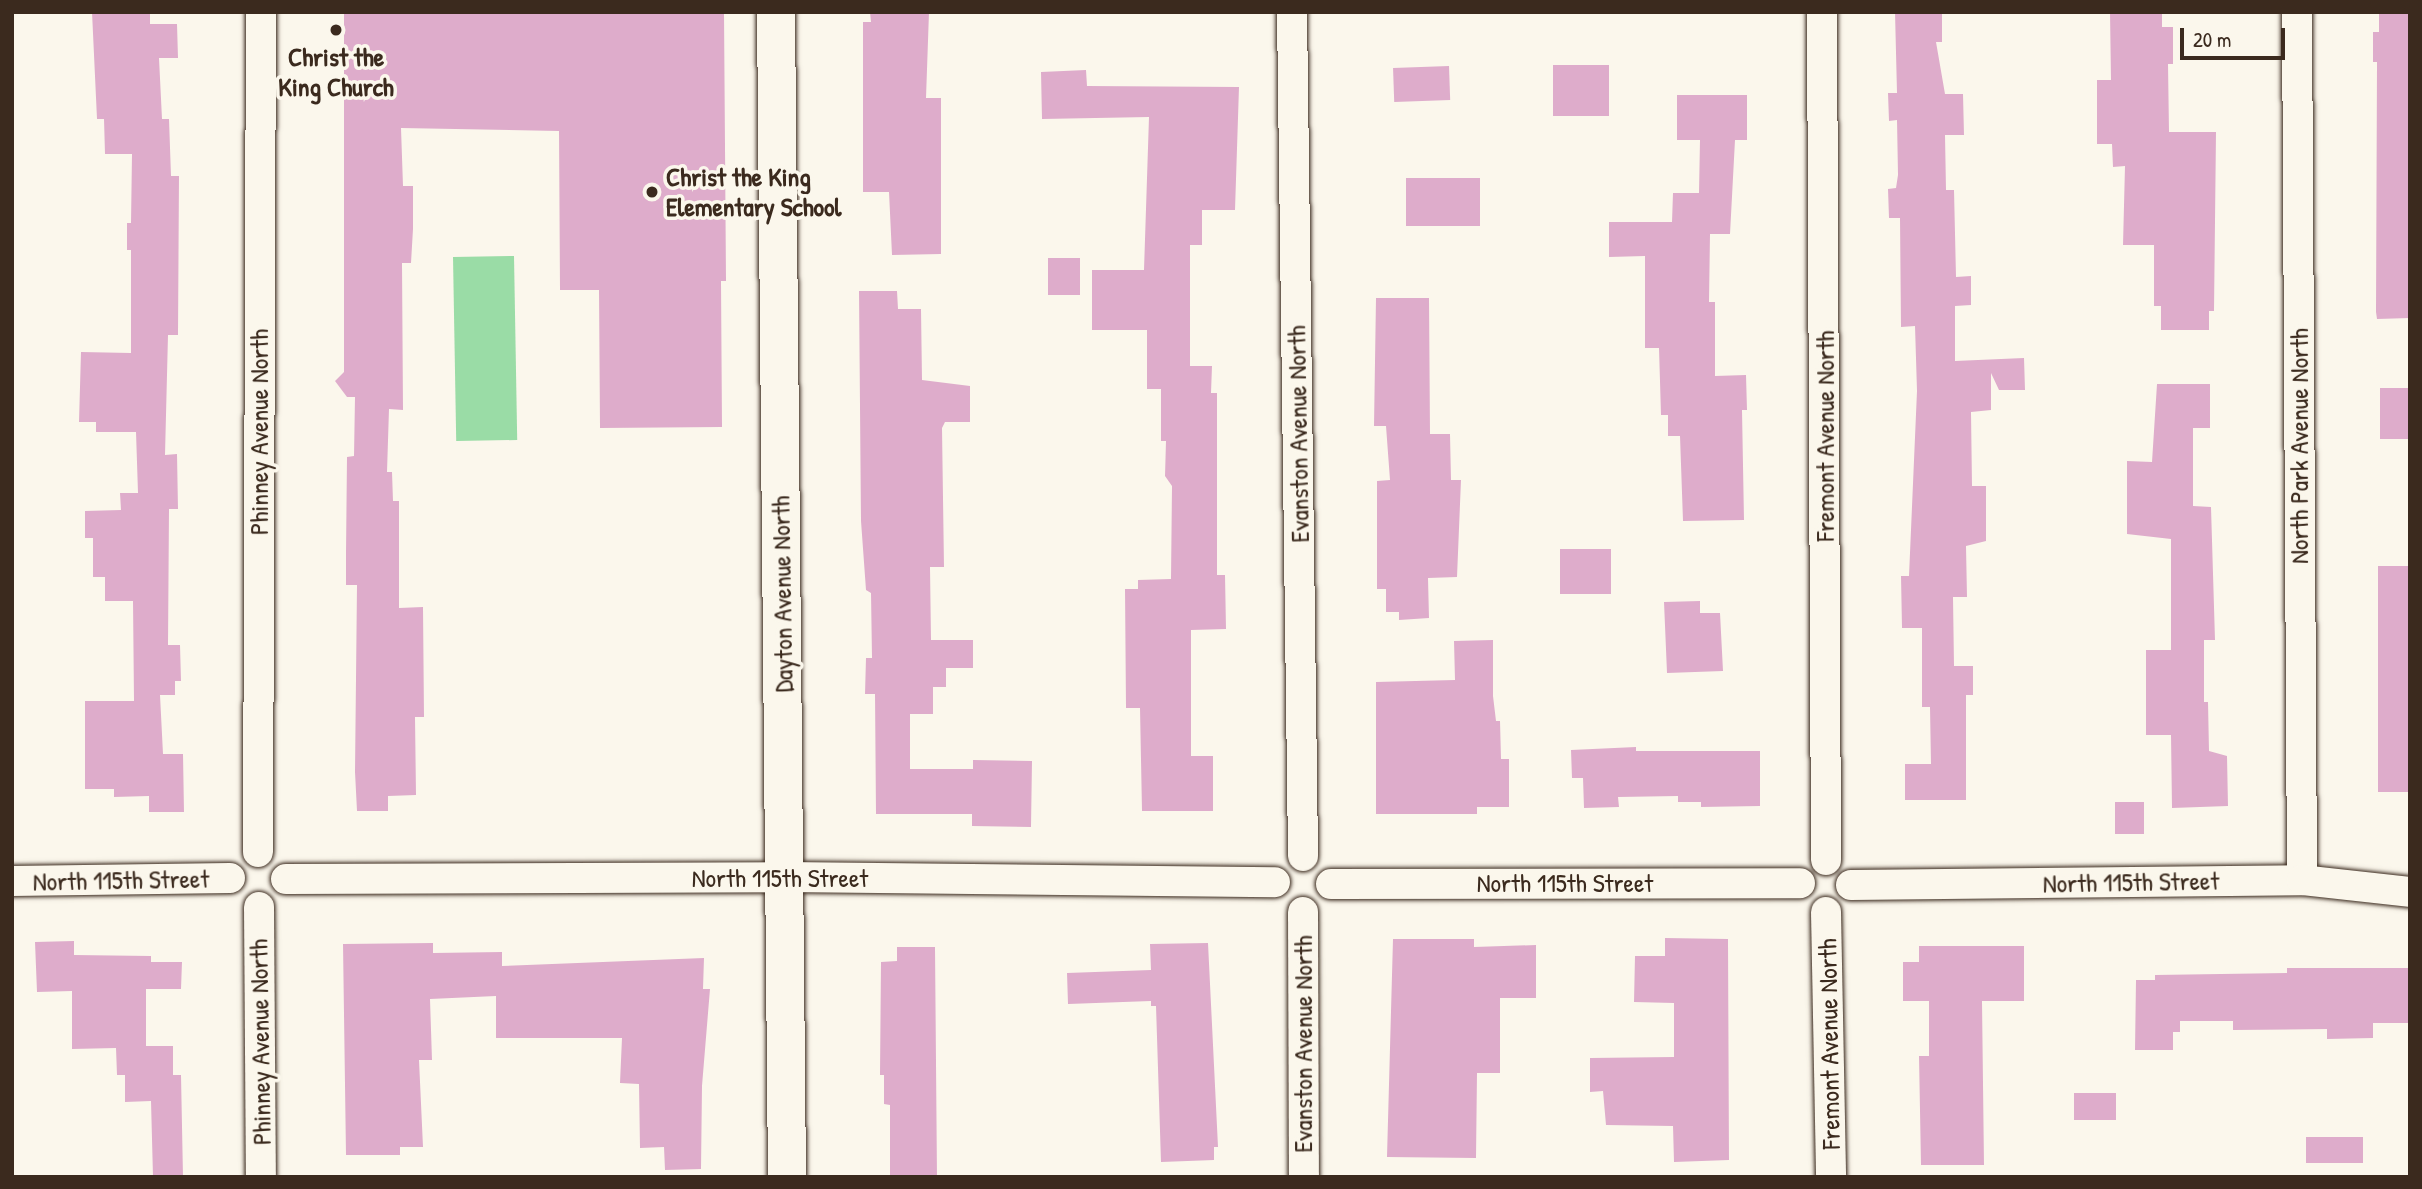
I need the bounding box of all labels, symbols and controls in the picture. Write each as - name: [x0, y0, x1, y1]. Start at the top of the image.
- scale bar: [2184, 14, 2289, 58]
- marker: Christ the King Church: [328, 22, 344, 38]
- text: 20 m: [2193, 25, 2231, 54]
- place label: Christ the King Church: [278, 41, 394, 102]
- place label: Christ the King Elementary School: [666, 161, 841, 222]
- marker: Christ the King Elementary School: [644, 184, 660, 200]
- street label: Evanston Avenue North: [1281, 325, 1315, 543]
- street label: North Park Avenue North: [2283, 328, 2315, 564]
- street label: Phinney Avenue North: [243, 329, 275, 535]
- street label: Fremont Avenue North: [1809, 330, 1841, 542]
- street label: Dayton Avenue North: [765, 495, 799, 693]
- street label: North 115th Street: [692, 862, 868, 894]
- street label: North 115th Street: [33, 863, 209, 897]
- street label: North 115th Street: [2043, 865, 2219, 899]
- street label: North 115th Street: [1477, 867, 1653, 899]
- street label: Evanston Avenue North: [1287, 935, 1319, 1153]
- street label: Fremont Avenue North: [1812, 938, 1846, 1150]
- street label: Phinney Avenue North: [243, 939, 277, 1145]

